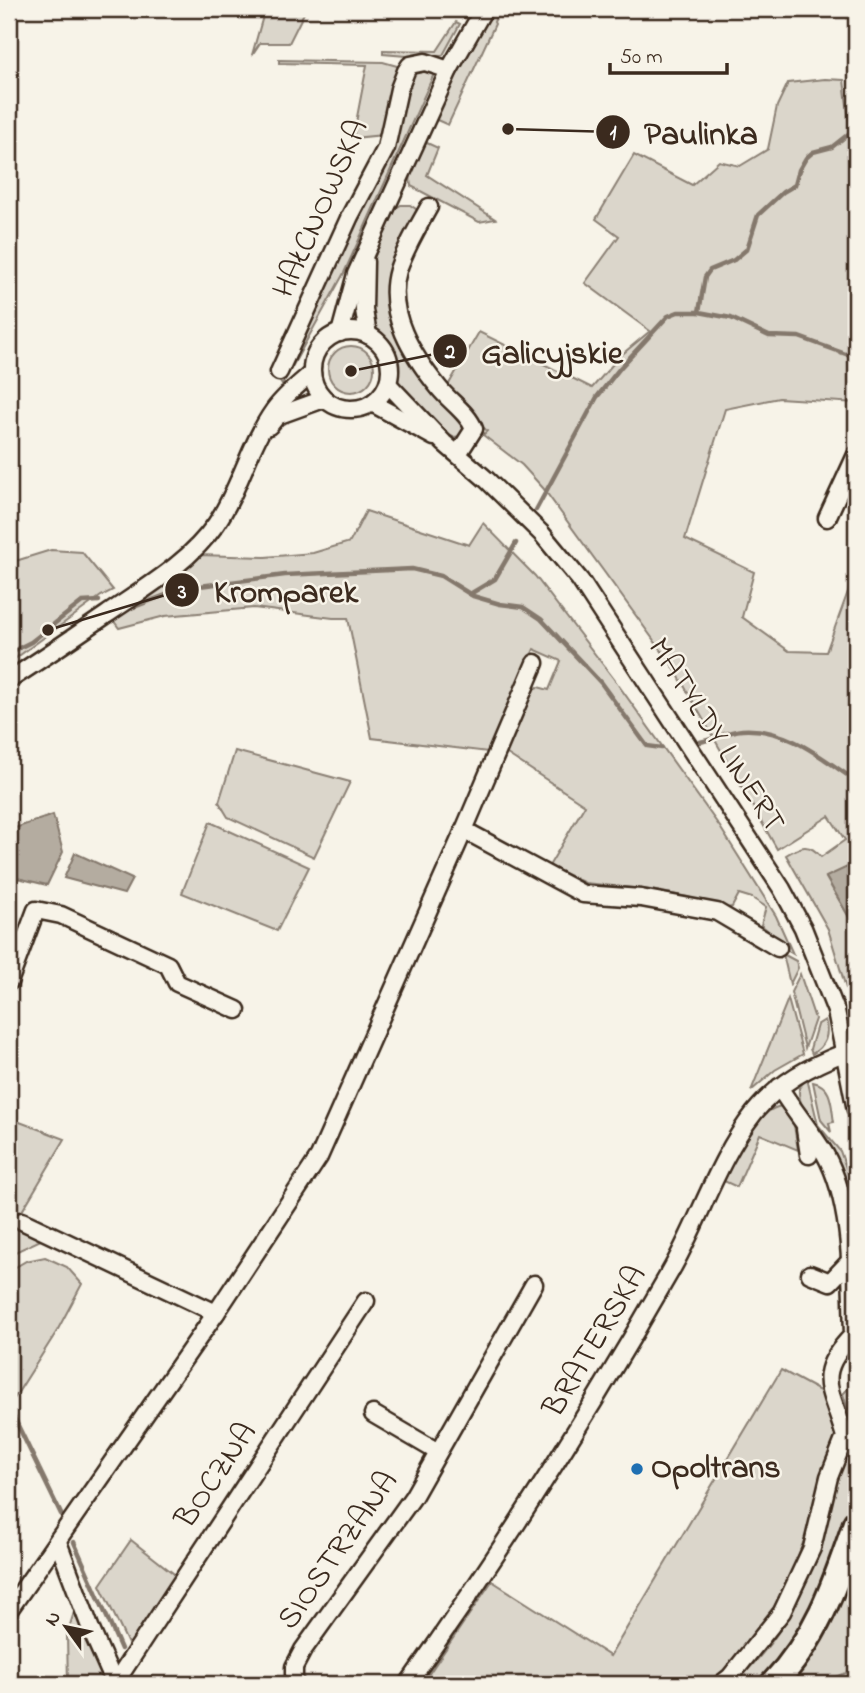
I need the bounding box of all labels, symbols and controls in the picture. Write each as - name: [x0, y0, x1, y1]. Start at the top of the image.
- scale bar: [610, 32, 727, 76]
- text: 50 m: [620, 43, 663, 73]
- callout: Paulinka: [595, 105, 772, 159]
- street label: HAŁCNOWSKA: [262, 112, 382, 306]
- text: Paulinka: [644, 112, 758, 160]
- text: 1: [610, 119, 617, 149]
- callout: Galicyjskie: [432, 324, 637, 378]
- text: Galicyjskie: [481, 331, 624, 380]
- text: 2: [444, 338, 456, 368]
- callout: Kromparek: [165, 563, 372, 617]
- text: Kromparek: [214, 570, 359, 618]
- text: 3: [177, 578, 187, 608]
- street label: MATYLDY LINERT: [634, 629, 796, 843]
- street label: BRATERSKA: [532, 1257, 660, 1428]
- street label: BOCZNA: [164, 1413, 270, 1540]
- place label: Opoltrans: [651, 1446, 781, 1493]
- marker: Opoltrans: [629, 1461, 645, 1477]
- street label: SIOSTRZANA: [267, 1462, 411, 1640]
- north arrow: [32, 1592, 102, 1662]
- text: N: [39, 1606, 69, 1632]

